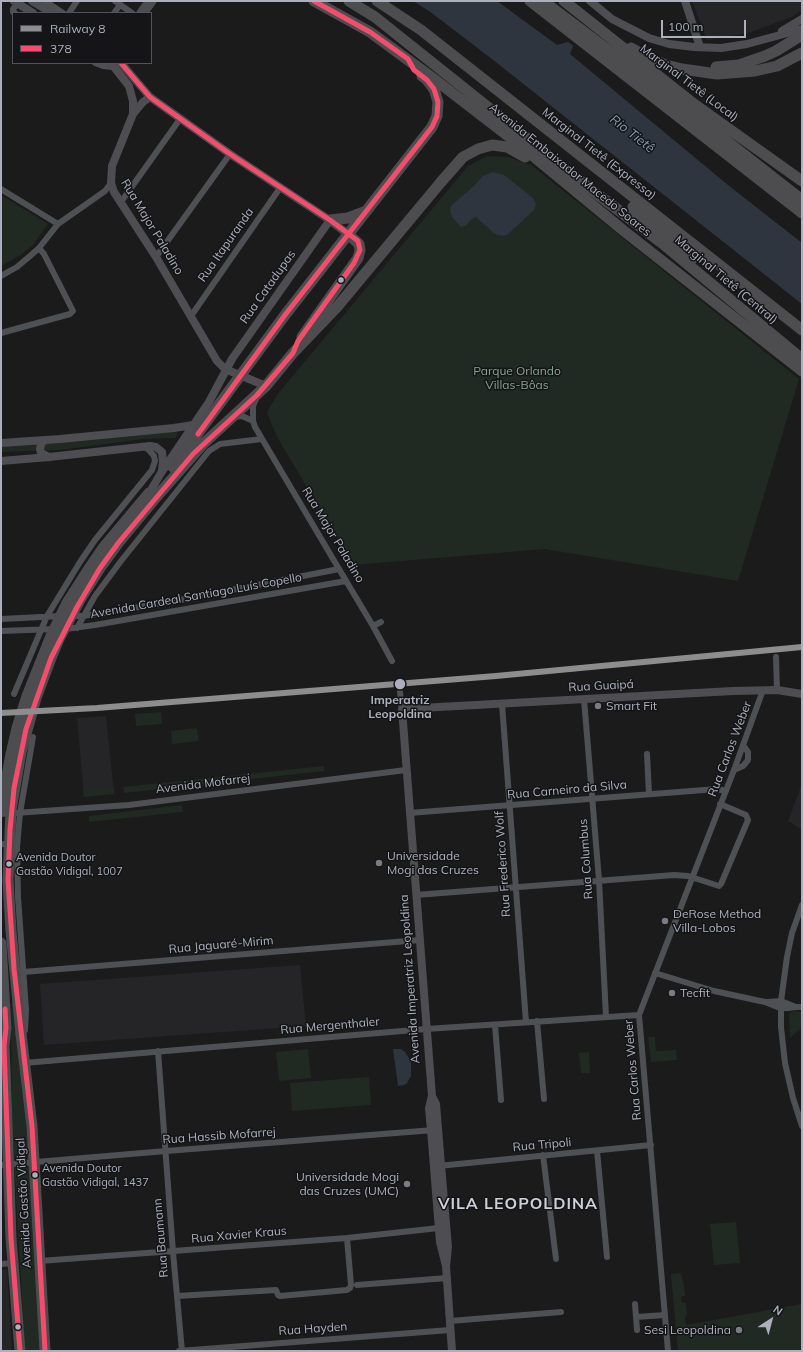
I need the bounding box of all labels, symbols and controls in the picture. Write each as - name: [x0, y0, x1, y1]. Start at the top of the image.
- legend: [12, 12, 152, 64]
- scale bar: [663, 12, 748, 38]
- text: 100 m: [668, 19, 703, 34]
- text: Railway 8: [50, 21, 105, 36]
- text: 378: [50, 41, 72, 56]
- street label: Marginal Tietê (Local): [637, 41, 741, 125]
- street label: Avenida Embaixador Macedo Soares: [486, 100, 654, 240]
- street label: Marginal Tietê (Expressa): [539, 105, 659, 203]
- water label: Rio Tietê: [607, 112, 657, 156]
- street label: Rua Major Paladino: [118, 177, 186, 277]
- street label: Rua Itapuranda: [195, 205, 257, 285]
- street label: Marginal Tietê (Central): [672, 233, 780, 327]
- street label: Rua Catadupas: [237, 247, 299, 327]
- unlabelled marker: [336, 275, 346, 285]
- park label: Parque Orlando Villas-Bôas: [473, 364, 561, 392]
- street label: Rua Major Paladino: [299, 485, 367, 585]
- street label: Avenida Cardeal Santiago Luís Copello: [89, 570, 303, 622]
- marker: Imperatriz Leopoldina: [393, 677, 407, 691]
- street label: Rua Guaipá: [568, 677, 634, 695]
- place label: Imperatriz Leopoldina: [368, 693, 432, 721]
- place label: Smart Fit: [606, 699, 657, 713]
- street label: Rua Carlos Weber: [705, 699, 755, 799]
- marker: Smart Fit: [593, 701, 603, 711]
- street label: Avenida Mofarrej: [155, 771, 251, 797]
- street label: Rua Carneiro da Silva: [507, 778, 627, 802]
- street label: Rua Frederico Wolf: [492, 811, 514, 917]
- street label: Rua Columbus: [576, 818, 596, 900]
- place label: Universidade Mogi das Cruzes: [387, 849, 479, 877]
- place label: Avenida Doutor Gastão Vidigal, 1007: [16, 851, 123, 877]
- marker: Universidade Mogi das Cruzes: [374, 858, 384, 868]
- marker: Avenida Doutor Gastão Vidigal, 1007: [4, 859, 14, 869]
- street label: Avenida Imperatriz Leopoldina: [397, 894, 423, 1064]
- place label: DeRose Method Villa-Lobos: [673, 907, 761, 935]
- marker: DeRose Method Villa-Lobos: [660, 916, 670, 926]
- street label: Rua Jaguaré-Mirim: [168, 933, 274, 957]
- place label: Tecfit: [680, 986, 710, 1000]
- marker: Tecfit: [667, 988, 677, 998]
- street label: Rua Mergenthaler: [280, 1014, 380, 1038]
- street label: Rua Carlos Weber: [621, 1019, 645, 1121]
- street label: Rua Hassib Mofarrej: [162, 1125, 276, 1147]
- street label: Rua Tripoli: [512, 1135, 572, 1155]
- street label: Avenida Gastão Vidigal: [13, 1137, 35, 1269]
- place label: Avenida Doutor Gastão Vidigal, 1437: [42, 1162, 149, 1188]
- marker: Avenida Doutor Gastão Vidigal, 1437: [30, 1170, 40, 1180]
- place label: Universidade Mogi das Cruzes (UMC): [296, 1170, 399, 1198]
- marker: Universidade Mogi das Cruzes (UMC): [402, 1179, 412, 1189]
- district label: VILA LEOPOLDINA: [438, 1194, 598, 1214]
- street label: Rua Baumann: [150, 1198, 172, 1278]
- street label: Rua Xavier Kraus: [191, 1224, 287, 1246]
- north arrow: [751, 1300, 791, 1340]
- text: N: [771, 1302, 786, 1318]
- street label: Rua Hayden: [278, 1319, 348, 1339]
- unlabelled marker: [13, 1322, 23, 1332]
- place label: Sesi Leopoldina: [644, 1323, 731, 1337]
- marker: Sesi Leopoldina: [734, 1325, 744, 1335]

